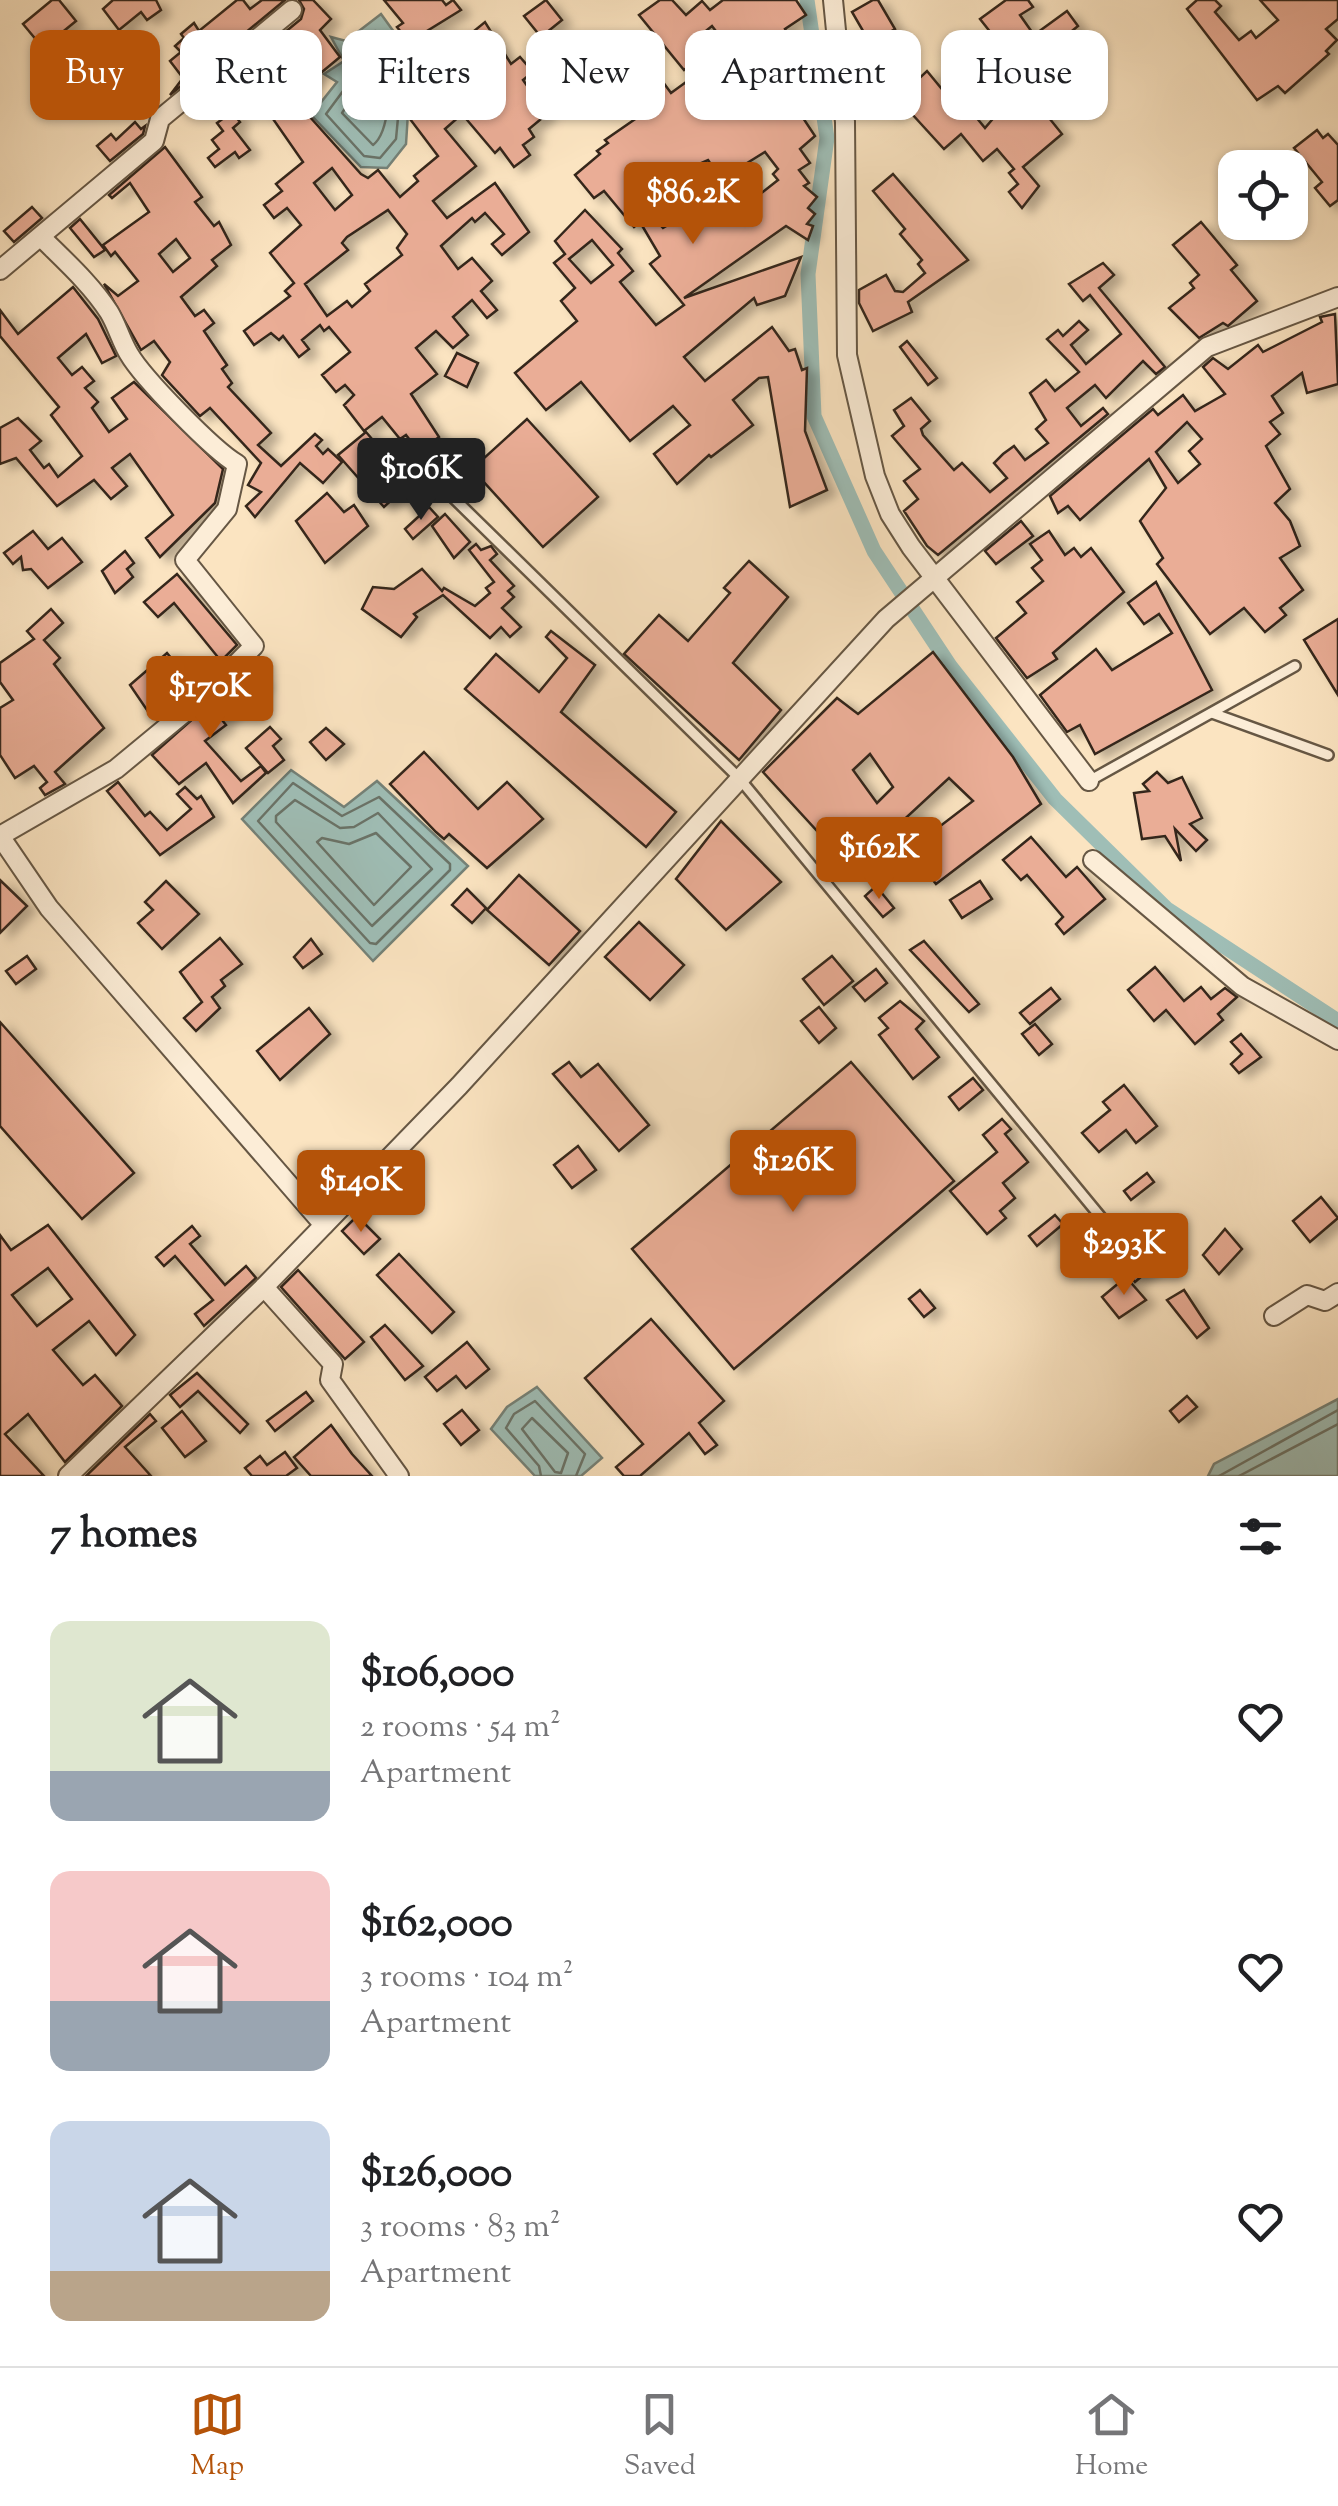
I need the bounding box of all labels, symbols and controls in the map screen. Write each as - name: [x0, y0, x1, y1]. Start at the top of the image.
- chip: Buy: [30, 30, 160, 120]
- chip: Rent: [180, 30, 322, 120]
- chip: Filters: [342, 30, 506, 120]
- chip: New: [526, 30, 665, 120]
- chip: Apartment: [685, 30, 921, 120]
- chip: House: [941, 30, 1108, 120]
- map controls: [1218, 150, 1308, 240]
- button: locate: [1218, 150, 1308, 240]
- pin: $86.2K: [612, 162, 774, 247]
- text: $86.2K: [646, 171, 740, 217]
- pin: $106K: [351, 438, 491, 523]
- text: $106K: [379, 447, 463, 493]
- pin: $170K: [140, 656, 280, 741]
- text: $170K: [168, 665, 252, 711]
- pin: $162K: [809, 817, 949, 902]
- text: $162K: [838, 826, 920, 872]
- pin: $126K: [723, 1130, 863, 1215]
- text: $126K: [752, 1139, 834, 1185]
- pin: $140K: [291, 1150, 431, 1235]
- text: $140K: [319, 1159, 403, 1205]
- pin: $293K: [1054, 1213, 1194, 1298]
- text: $293K: [1082, 1222, 1166, 1268]
- text: 7 homes: [50, 1506, 198, 1566]
- icon: filters: [1233, 1509, 1288, 1564]
- text: $106,000: [360, 1645, 514, 1705]
- icon: home: [130, 1661, 250, 1781]
- icon: heart: [1233, 1694, 1288, 1749]
- text: 2 rooms · 54 m²: [360, 1705, 561, 1751]
- text: Apartment: [360, 1751, 511, 1797]
- text: $162,000: [360, 1895, 513, 1955]
- icon: home: [130, 1911, 250, 2031]
- icon: heart: [1233, 1944, 1288, 1999]
- text: 3 rooms · 104 m²: [360, 1955, 574, 2001]
- text: Apartment: [360, 2001, 511, 2047]
- text: $126,000: [360, 2145, 512, 2205]
- icon: home: [130, 2161, 250, 2281]
- icon: heart: [1233, 2194, 1288, 2249]
- text: 3 rooms · 83 m²: [360, 2205, 560, 2251]
- text: Apartment: [360, 2251, 511, 2297]
- tab: Map: [190, 2387, 245, 2487]
- tab: Saved: [624, 2387, 696, 2487]
- tab: Home: [1075, 2387, 1148, 2487]

